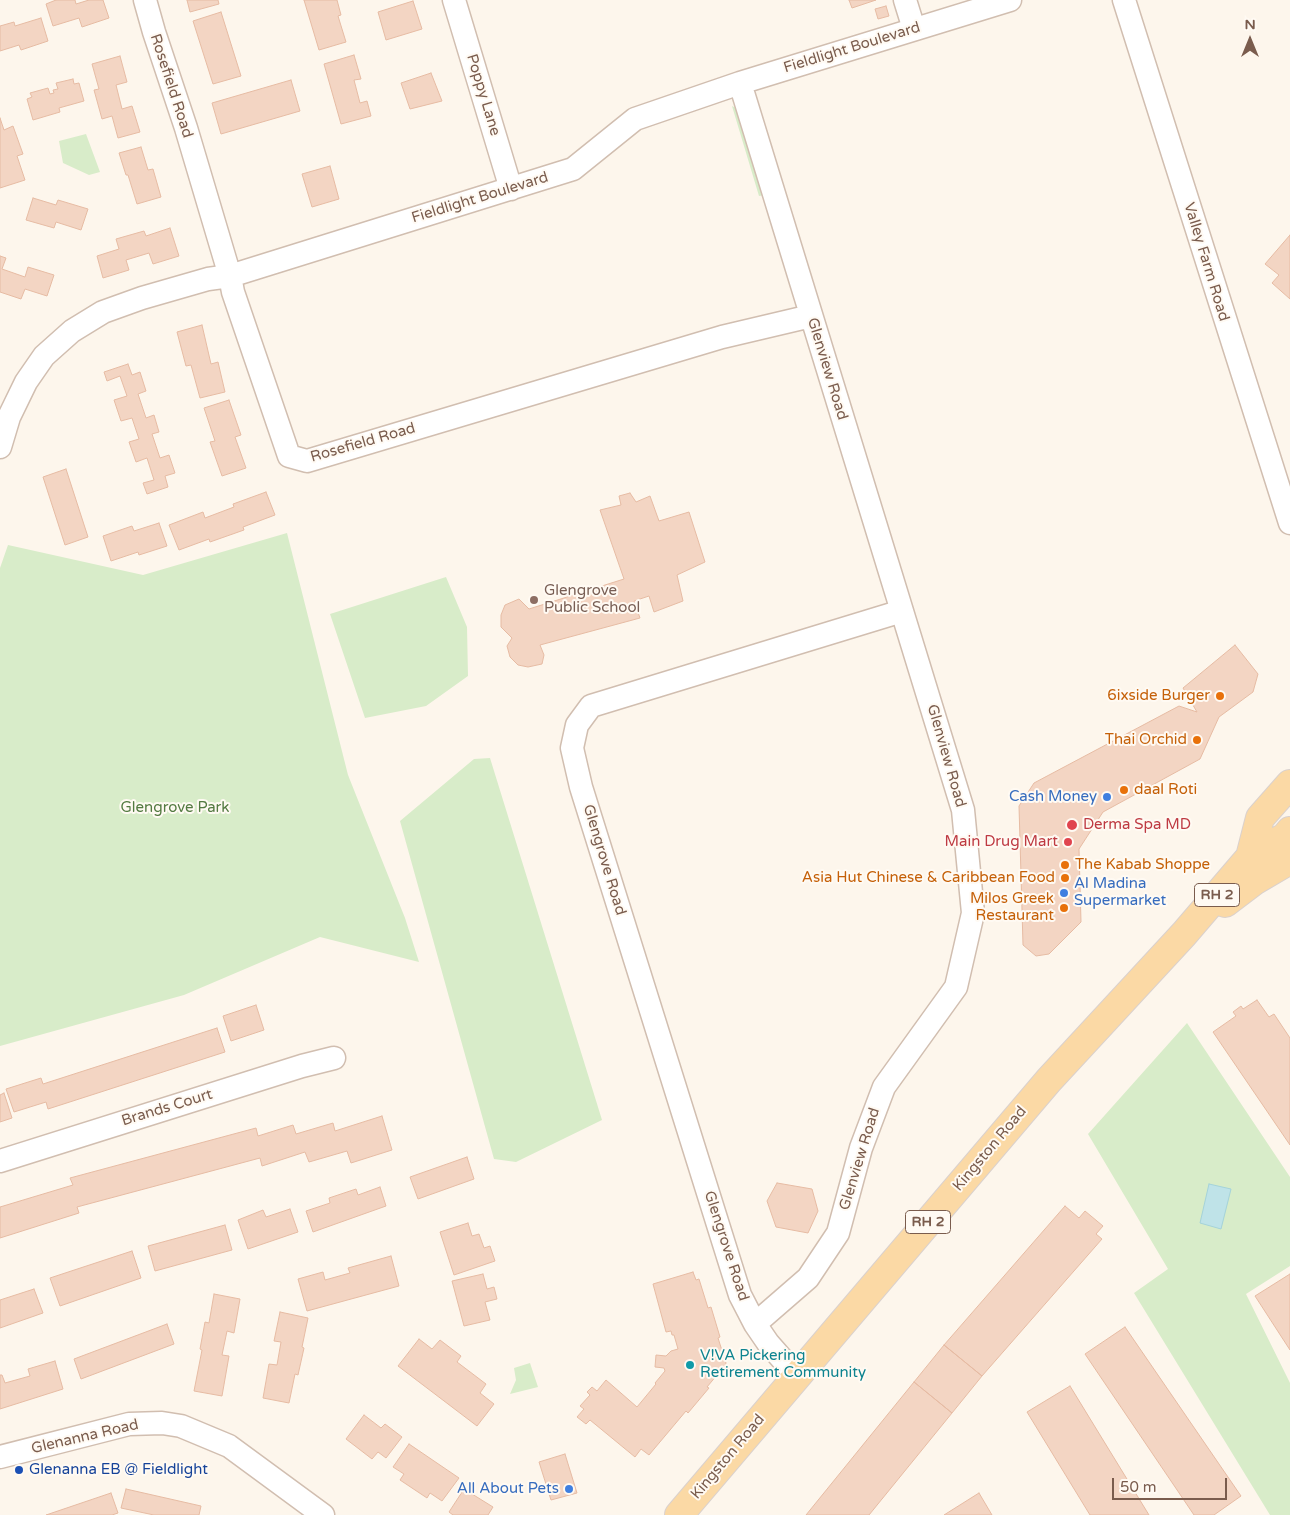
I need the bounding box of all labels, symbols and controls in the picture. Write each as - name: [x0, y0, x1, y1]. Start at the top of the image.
- north arrow: [1225, 15, 1275, 65]
- text: N: [1244, 16, 1256, 33]
- street label: Fieldlight Boulevard: [782, 19, 922, 77]
- street label: Rosefield Road: [146, 32, 196, 140]
- street label: Poppy Lane: [462, 52, 504, 138]
- street label: Fieldlight Boulevard: [410, 169, 550, 227]
- street label: Valley Farm Road: [1179, 200, 1233, 324]
- street label: Glenview Road: [803, 316, 851, 422]
- street label: Rosefield Road: [308, 419, 418, 467]
- place label: Glengrove Public School: [544, 582, 640, 617]
- marker: Glengrove Public School: [528, 594, 540, 606]
- place label: 6ixside Burger: [1107, 687, 1210, 705]
- marker: 6ixside Burger: [1214, 690, 1226, 702]
- street label: Glenview Road: [923, 702, 969, 810]
- place label: Thai Orchid: [1105, 731, 1187, 749]
- marker: Thai Orchid: [1191, 734, 1203, 746]
- place label: daal Roti: [1134, 781, 1197, 799]
- marker: daal Roti: [1118, 784, 1130, 796]
- place label: Cash Money: [1009, 788, 1097, 806]
- marker: Cash Money: [1101, 791, 1113, 803]
- park label: Glengrove Park: [121, 799, 229, 817]
- street label: Glengrove Road: [579, 803, 629, 917]
- place label: Derma Spa MD: [1083, 816, 1191, 834]
- marker: Derma Spa MD: [1065, 818, 1079, 832]
- place label: Main Drug Mart: [945, 833, 1058, 851]
- marker: Main Drug Mart: [1062, 836, 1074, 848]
- place label: The Kabab Shoppe: [1075, 856, 1210, 874]
- marker: The Kabab Shoppe: [1059, 859, 1071, 871]
- place label: Asia Hut Chinese & Caribbean Food: [802, 869, 1055, 887]
- marker: Asia Hut Chinese & Caribbean Food: [1059, 872, 1071, 884]
- place label: Al Madina Supermarket: [1074, 875, 1166, 910]
- road number: RH 2: [1194, 884, 1240, 906]
- marker: Al Madina Supermarket: [1058, 887, 1070, 899]
- place label: Milos Greek Restaurant: [970, 890, 1054, 925]
- marker: Milos Greek Restaurant: [1058, 902, 1070, 914]
- street label: Brands Court: [119, 1086, 215, 1130]
- street label: Kingston Road: [949, 1103, 1031, 1195]
- street label: Glenview Road: [836, 1106, 884, 1212]
- street label: Glengrove Road: [700, 1189, 752, 1303]
- road number: RH 2: [906, 1210, 950, 1234]
- place label: V!VA Pickering Retirement Community: [700, 1347, 866, 1382]
- marker: V!VA Pickering Retirement Community: [684, 1359, 696, 1371]
- street label: Kingston Road: [687, 1411, 769, 1503]
- street label: Glenanna Road: [30, 1416, 140, 1458]
- place label: Glenanna EB @ Fieldlight: [29, 1461, 208, 1479]
- marker: Glenanna EB @ Fieldlight: [13, 1464, 25, 1476]
- scale bar: [1115, 1468, 1230, 1500]
- text: 50 m: [1120, 1478, 1157, 1496]
- place label: All About Pets: [457, 1480, 559, 1498]
- marker: All About Pets: [563, 1483, 575, 1495]

